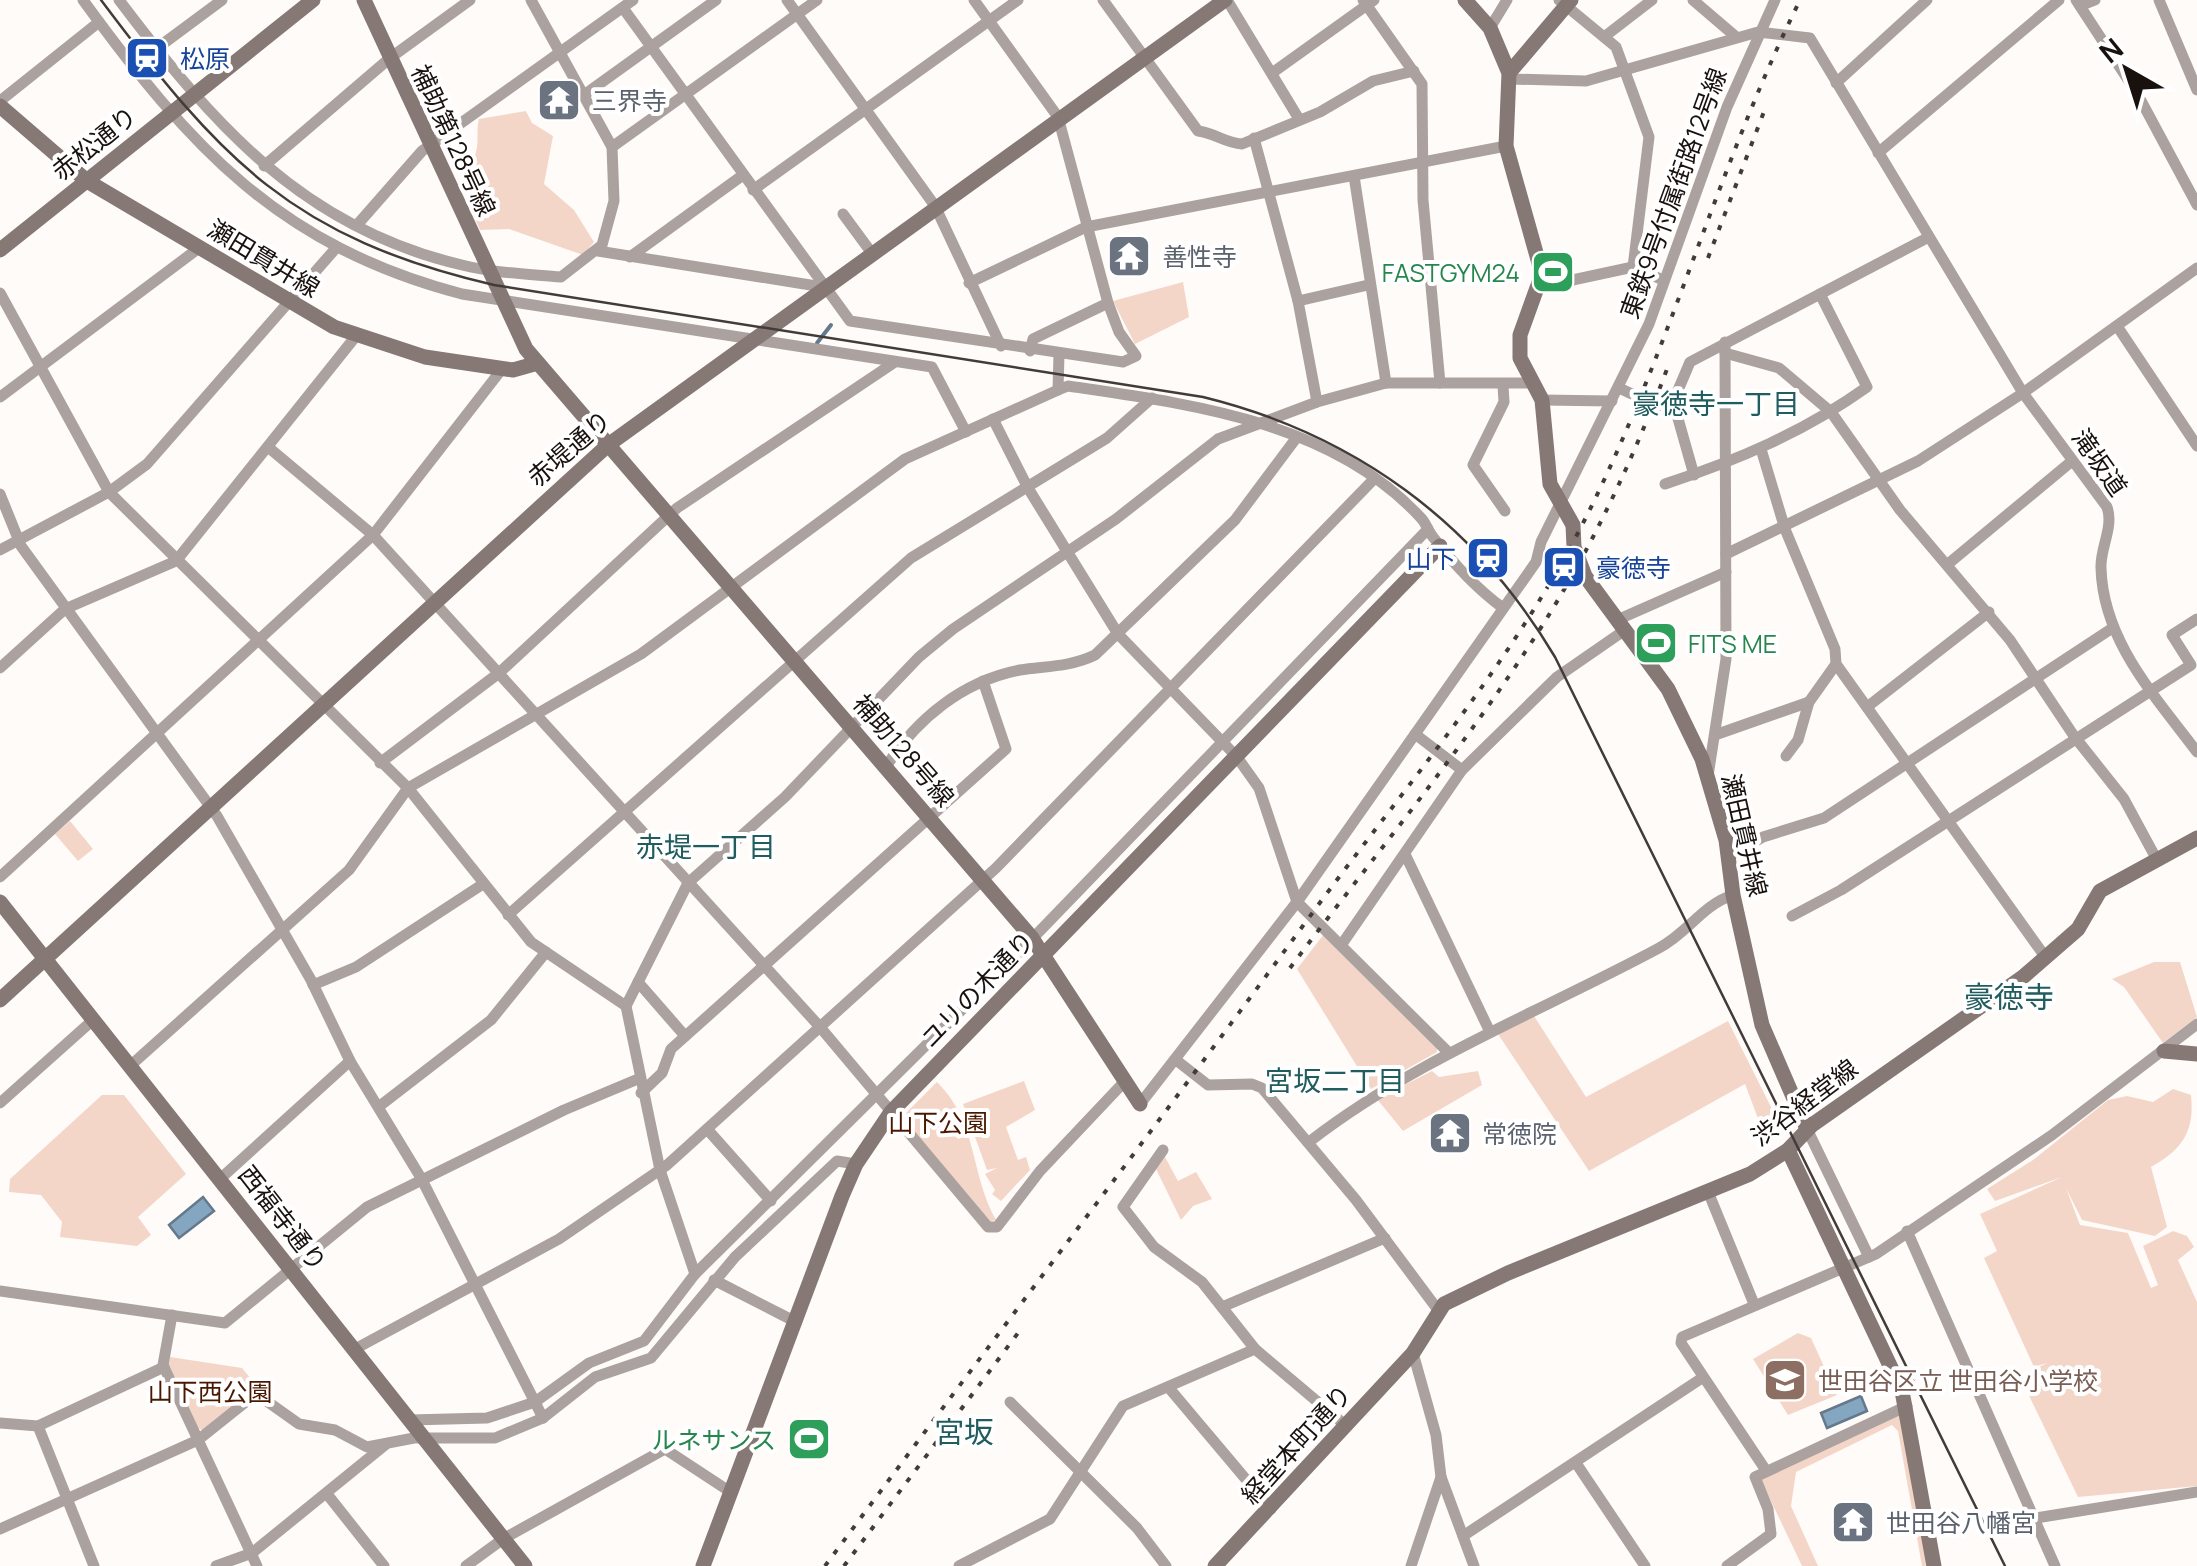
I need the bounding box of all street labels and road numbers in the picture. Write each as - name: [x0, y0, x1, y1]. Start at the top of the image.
- street label: 補助第128号線: [404, 59, 504, 221]
- street label: 東鉄9号付属街路12号線: [1611, 63, 1735, 323]
- street label: 赤松通り: [44, 98, 144, 188]
- street label: 瀬田貫井線: [201, 211, 327, 305]
- street label: 赤堤通り: [520, 402, 618, 494]
- street label: 滝坂道: [2064, 421, 2136, 503]
- street label: 補助128号線: [845, 686, 963, 814]
- street label: 瀬田貫井線: [1714, 770, 1776, 900]
- street label: ユリの木通り: [912, 923, 1042, 1055]
- street label: 渋谷経堂線: [1744, 1050, 1864, 1154]
- street label: 西福寺通り: [231, 1158, 335, 1278]
- street label: 経堂本町通り: [1233, 1377, 1359, 1511]

